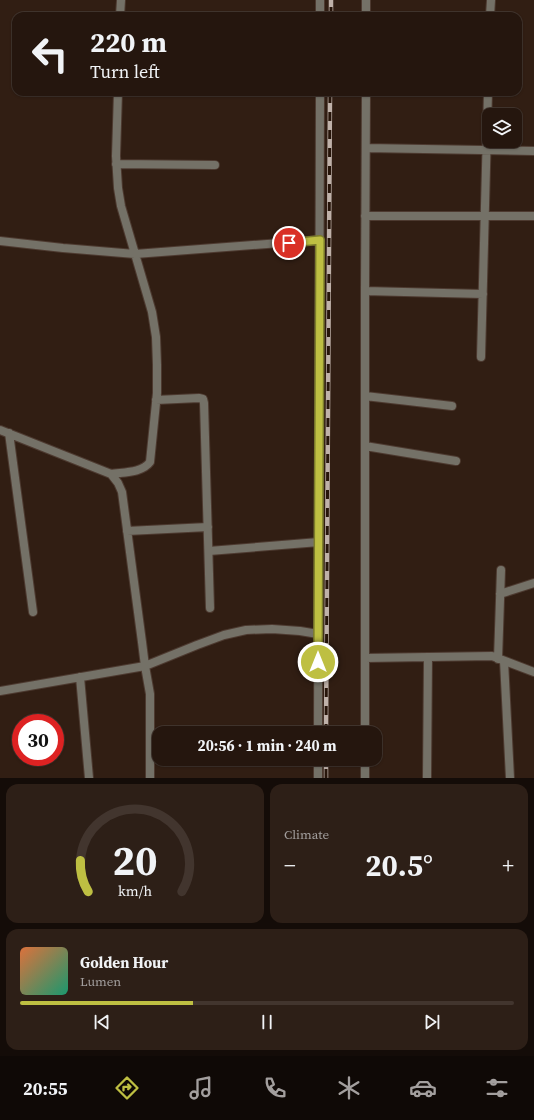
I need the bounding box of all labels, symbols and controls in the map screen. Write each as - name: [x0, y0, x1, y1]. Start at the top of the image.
- text: 220 m: [90, 23, 167, 61]
- icon: left: [24, 28, 76, 80]
- text: Turn left: [90, 59, 160, 84]
- map controls: [482, 108, 522, 148]
- button: layers: [482, 108, 522, 148]
- pin: [272, 226, 306, 260]
- icon: arrive: [278, 232, 300, 254]
- position arrow: [297, 641, 339, 683]
- speed limit sign: 30: [12, 714, 64, 766]
- text: 20:56 · 1 min · 240 m: [198, 735, 337, 756]
- text: Climate: [284, 826, 329, 843]
- text: 20: [112, 831, 158, 888]
- text: 20.5°: [365, 845, 433, 886]
- text: −: [284, 850, 296, 880]
- text: +: [502, 850, 514, 880]
- text: km/h: [118, 880, 152, 900]
- text: Golden Hour: [80, 952, 168, 973]
- text: Lumen: [80, 973, 121, 990]
- icon: previous: [91, 1011, 113, 1033]
- icon: pause: [256, 1011, 278, 1033]
- icon: next: [421, 1011, 443, 1033]
- icon: directions: [113, 1074, 141, 1102]
- icon: music: [187, 1074, 215, 1102]
- icon: phone: [261, 1074, 289, 1102]
- icon: climate: [335, 1074, 363, 1102]
- icon: car: [409, 1074, 437, 1102]
- icon: filters: [483, 1074, 511, 1102]
- text: 20:55: [23, 1076, 67, 1101]

